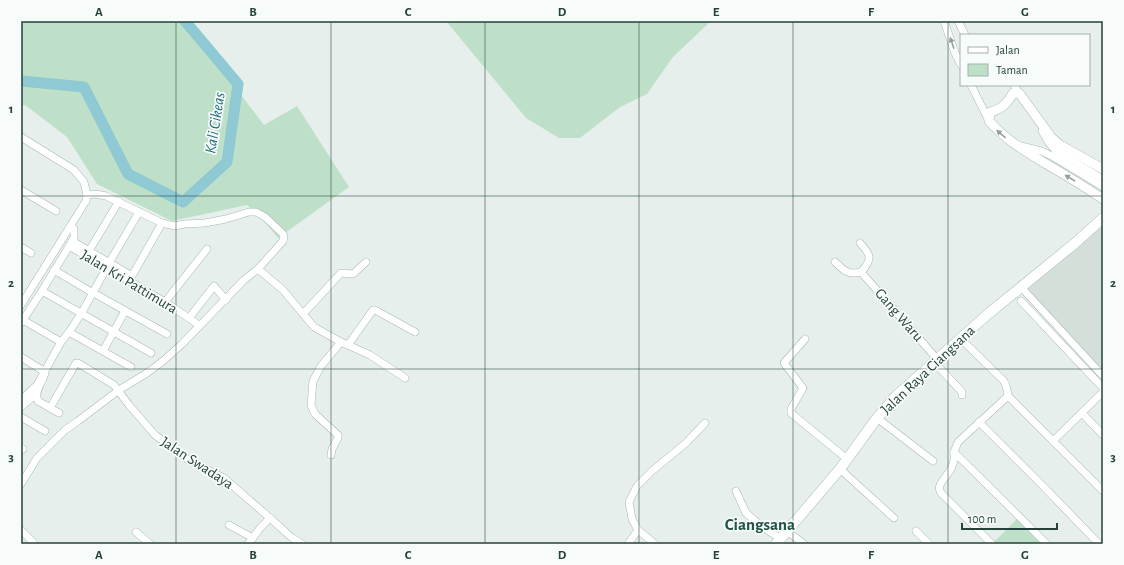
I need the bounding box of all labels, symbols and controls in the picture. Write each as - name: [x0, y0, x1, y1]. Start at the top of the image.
- text: A: [95, 6, 103, 19]
- text: B: [249, 6, 257, 19]
- text: C: [405, 6, 412, 19]
- text: D: [558, 6, 567, 19]
- text: E: [713, 6, 720, 19]
- text: F: [868, 6, 875, 19]
- text: G: [1021, 6, 1029, 19]
- legend: [960, 34, 1090, 86]
- one-way arrow: [948, 37, 954, 49]
- text: Jalan: [996, 44, 1020, 56]
- text: Taman: [996, 64, 1028, 76]
- water label: Kali Cikeas: [202, 91, 228, 155]
- text: 1: [9, 103, 13, 116]
- text: 1: [1111, 103, 1115, 116]
- one-way arrow: [996, 129, 1006, 138]
- one-way arrow: [1064, 175, 1076, 182]
- street label: Jalan Kri Pattimura: [78, 247, 180, 317]
- text: 2: [8, 277, 14, 290]
- text: 2: [1110, 277, 1116, 290]
- street label: Gang Waru: [872, 286, 926, 345]
- street label: Jalan Raya Ciangsana: [878, 323, 978, 417]
- street label: Jalan Swadaya: [158, 434, 236, 492]
- text: 3: [8, 451, 14, 464]
- text: 3: [1110, 451, 1116, 464]
- scale bar: [962, 505, 1057, 531]
- text: 100 m: [968, 513, 996, 525]
- district label: Ciangsana: [725, 516, 795, 533]
- text: A: [95, 549, 103, 562]
- text: B: [249, 549, 257, 562]
- text: C: [405, 549, 412, 562]
- text: D: [558, 549, 567, 562]
- text: E: [713, 549, 720, 562]
- text: F: [868, 549, 875, 562]
- text: G: [1021, 549, 1029, 562]

